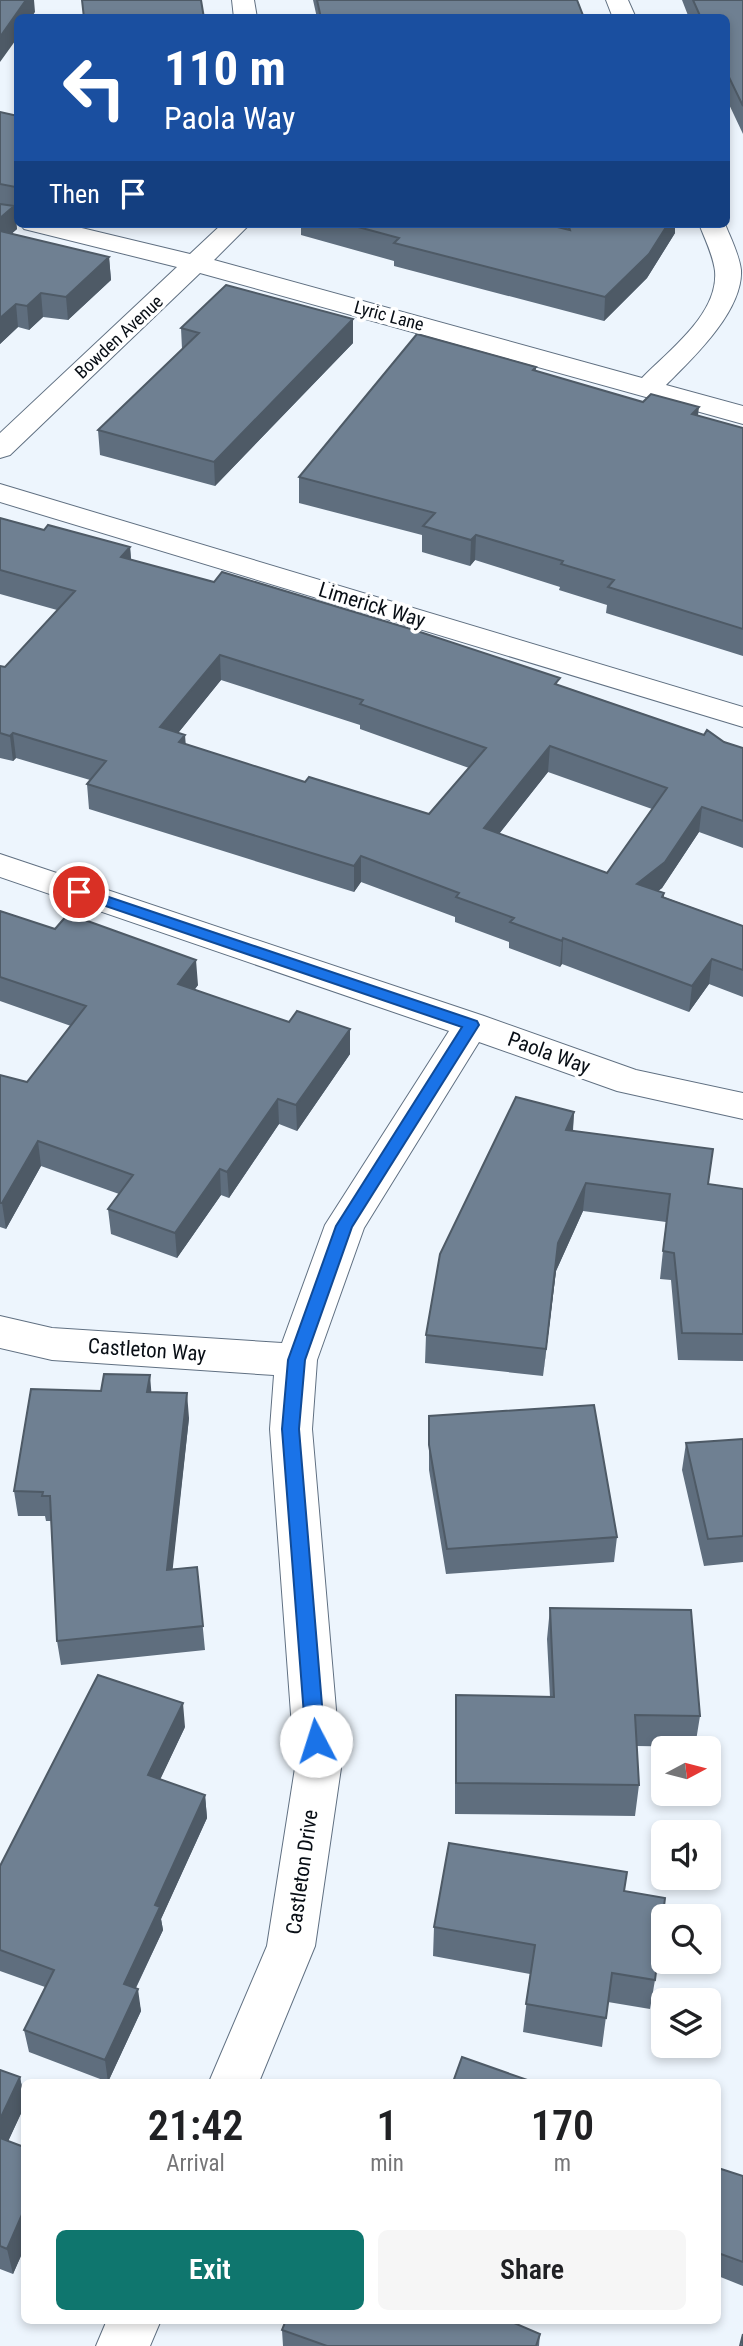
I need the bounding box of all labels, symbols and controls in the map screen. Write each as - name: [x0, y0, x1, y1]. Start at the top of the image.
- text: 110 m: [164, 40, 286, 97]
- icon: left: [49, 42, 140, 133]
- text: Paola Way: [164, 99, 295, 137]
- icon: arrive: [114, 175, 152, 213]
- text: Then: [49, 179, 100, 209]
- street label: Bowden Avenue: [70, 291, 167, 383]
- street label: Lyric Lane: [352, 296, 426, 335]
- street label: Limerick Way: [316, 577, 428, 633]
- pin: [49, 862, 109, 922]
- icon: arrive: [60, 873, 98, 911]
- street label: Paola Way: [504, 1027, 594, 1079]
- street label: Castleton Way: [87, 1334, 207, 1366]
- position arrow: [279, 1704, 353, 1778]
- north arrow: [651, 1736, 721, 1806]
- map controls: [651, 1736, 721, 2058]
- street label: Castleton Drive: [281, 1808, 323, 1936]
- button: sound: [651, 1820, 721, 1890]
- button: search: [651, 1904, 721, 1974]
- button: layers: [651, 1988, 721, 2058]
- text: 21:42: [148, 2101, 243, 2150]
- text: 1: [377, 2101, 398, 2150]
- text: 170: [531, 2101, 594, 2150]
- text: Arrival: [166, 2150, 225, 2177]
- text: min: [370, 2150, 404, 2177]
- text: m: [554, 2150, 571, 2177]
- button: Exit: [56, 2230, 364, 2310]
- button: Share: [378, 2230, 686, 2310]

